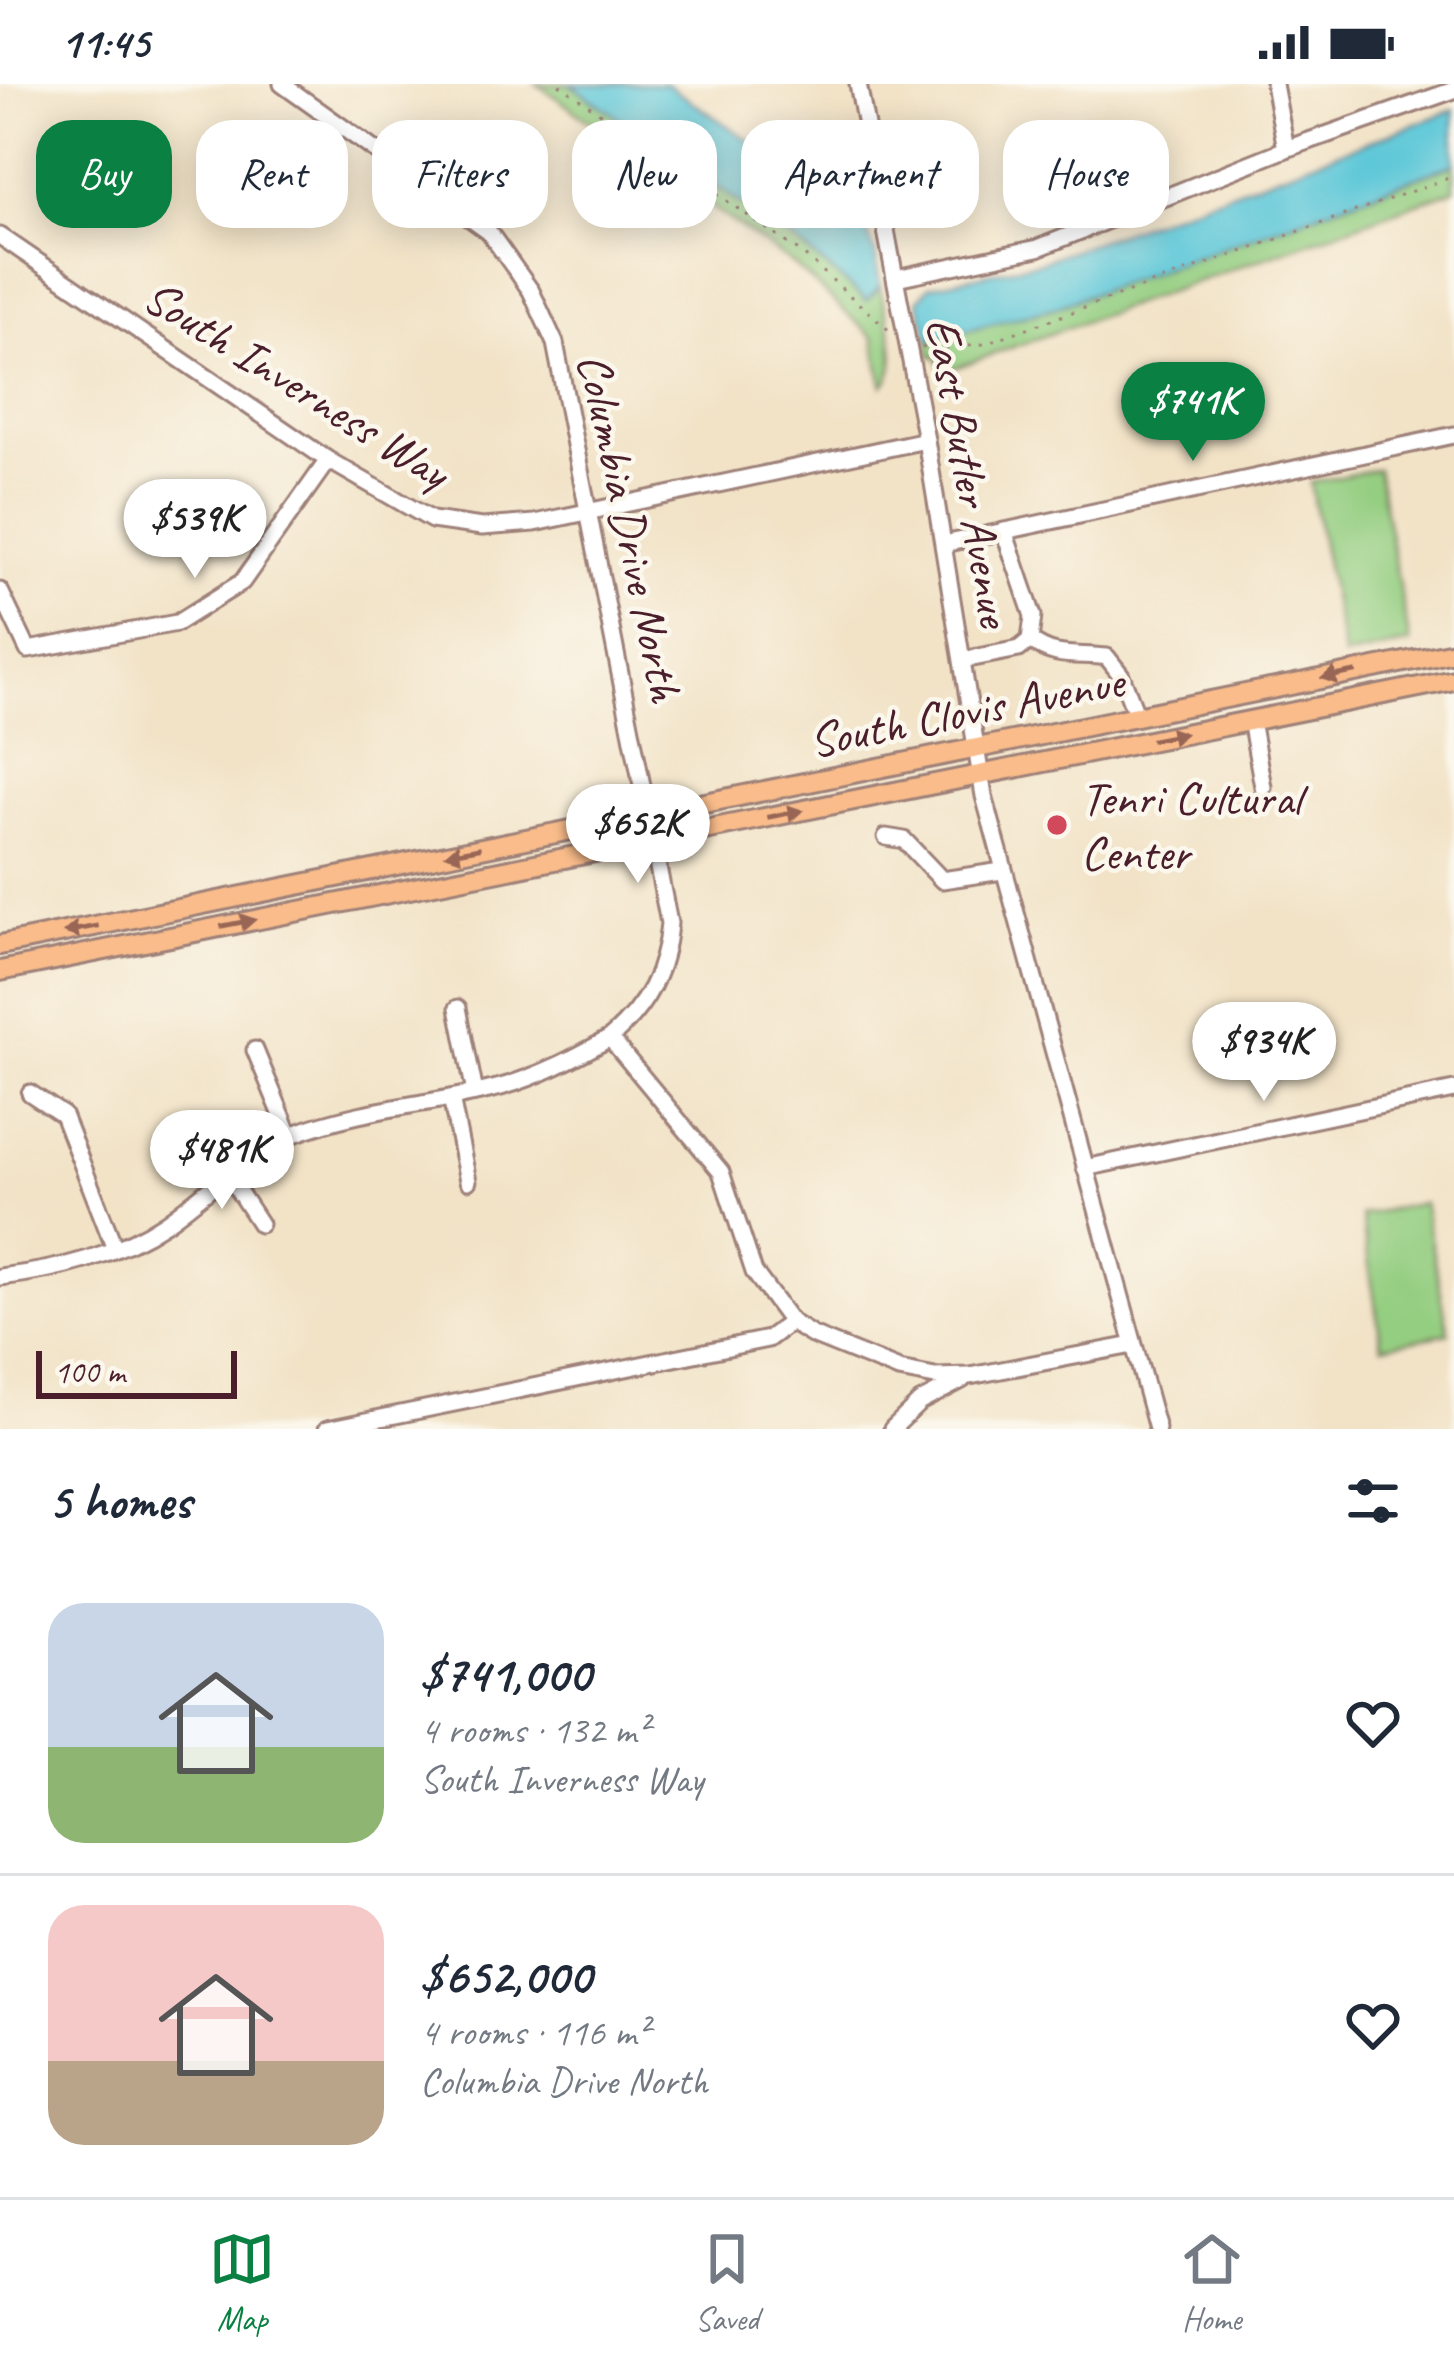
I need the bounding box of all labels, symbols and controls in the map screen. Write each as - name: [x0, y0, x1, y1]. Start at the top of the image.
- text: 11:45: [60, 14, 149, 71]
- chip: Buy: [36, 120, 172, 228]
- chip: Rent: [196, 120, 348, 228]
- chip: Filters: [372, 120, 548, 228]
- chip: New: [572, 120, 717, 228]
- chip: Apartment: [741, 120, 979, 228]
- chip: House: [1003, 120, 1169, 228]
- street label: South Inverness Way: [133, 266, 463, 504]
- street label: East Butler Avenue: [912, 313, 1026, 634]
- street label: Columbia Drive North: [564, 348, 697, 709]
- pin: $741K: [1109, 362, 1277, 464]
- text: $741K: [1148, 376, 1238, 425]
- pin: $539K: [111, 479, 279, 581]
- text: $539K: [151, 493, 239, 542]
- street label: South Clovis Avenue: [804, 650, 1132, 771]
- one-way arrow: [1320, 666, 1358, 685]
- one-way arrow: [1149, 727, 1187, 746]
- place label: Tenri Cultural Center: [1081, 768, 1309, 883]
- pin: $652K: [554, 784, 722, 886]
- text: $652K: [593, 798, 683, 847]
- one-way arrow: [767, 804, 805, 823]
- marker: Tenri Cultural Center: [1044, 812, 1070, 838]
- one-way arrow: [443, 843, 481, 862]
- one-way arrow: [220, 913, 258, 932]
- one-way arrow: [61, 920, 99, 939]
- pin: $934K: [1180, 1002, 1348, 1104]
- text: $934K: [1219, 1016, 1309, 1065]
- pin: $481K: [138, 1110, 306, 1212]
- text: $481K: [177, 1124, 267, 1173]
- scale bar: [36, 1345, 237, 1398]
- text: 100 m: [54, 1351, 125, 1393]
- icon: filters: [1340, 1468, 1406, 1534]
- text: 5 homes: [48, 1469, 191, 1533]
- text: $741,000: [420, 1642, 591, 1706]
- icon: home: [144, 1651, 288, 1795]
- icon: heart: [1340, 1690, 1406, 1756]
- text: 4 rooms · 132 m²: [420, 1706, 648, 1755]
- text: South Inverness Way: [420, 1755, 703, 1804]
- text: $652,000: [420, 1944, 591, 2008]
- icon: home: [144, 1953, 288, 2097]
- icon: heart: [1340, 1992, 1406, 2058]
- text: 4 rooms · 116 m²: [420, 2008, 648, 2057]
- text: Columbia Drive North: [420, 2057, 708, 2106]
- tab: Map: [209, 2226, 275, 2340]
- tab: Saved: [694, 2226, 760, 2340]
- tab: Home: [1179, 2226, 1245, 2340]

